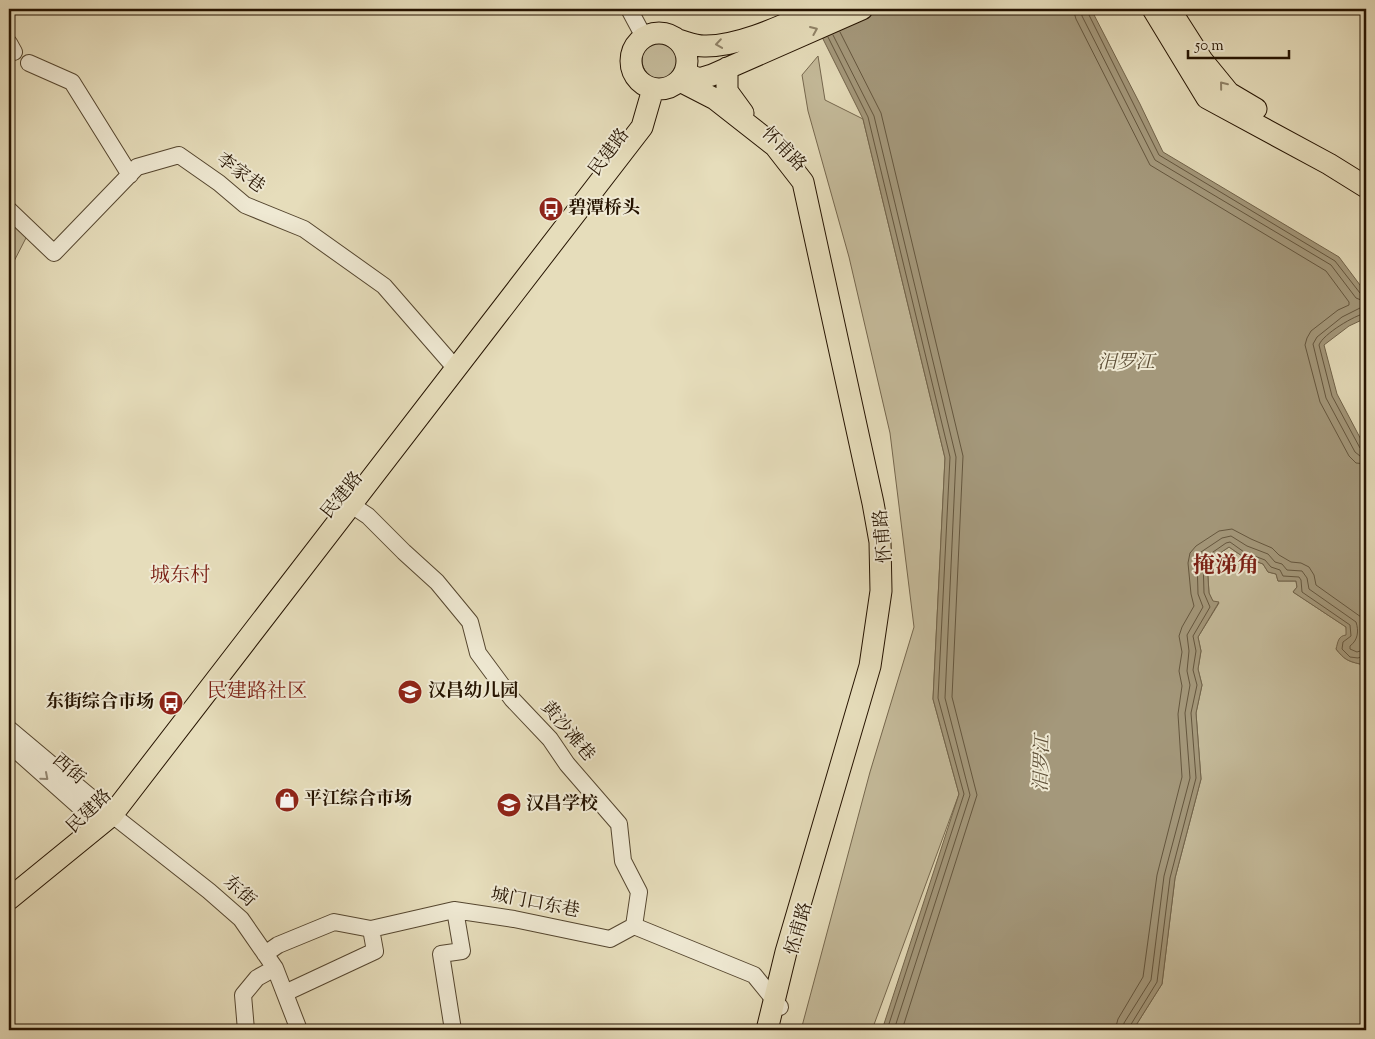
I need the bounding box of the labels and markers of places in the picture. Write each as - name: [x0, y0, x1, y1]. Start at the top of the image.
- bus stop icon: 碧潭桥头: [538, 196, 564, 222]
- place label: 碧潭桥头: [568, 196, 640, 222]
- school or university icon: 汉昌幼儿园: [397, 679, 423, 705]
- place label: 汉昌幼儿园: [428, 679, 518, 705]
- place label: 东街综合市场: [46, 690, 154, 716]
- bus stop icon: 东街综合市场: [158, 690, 184, 716]
- shop icon: 平江综合市场: [274, 787, 300, 813]
- place label: 平江综合市场: [304, 787, 412, 813]
- school or university icon: 汉昌学校: [496, 792, 522, 818]
- place label: 汉昌学校: [526, 792, 598, 818]

